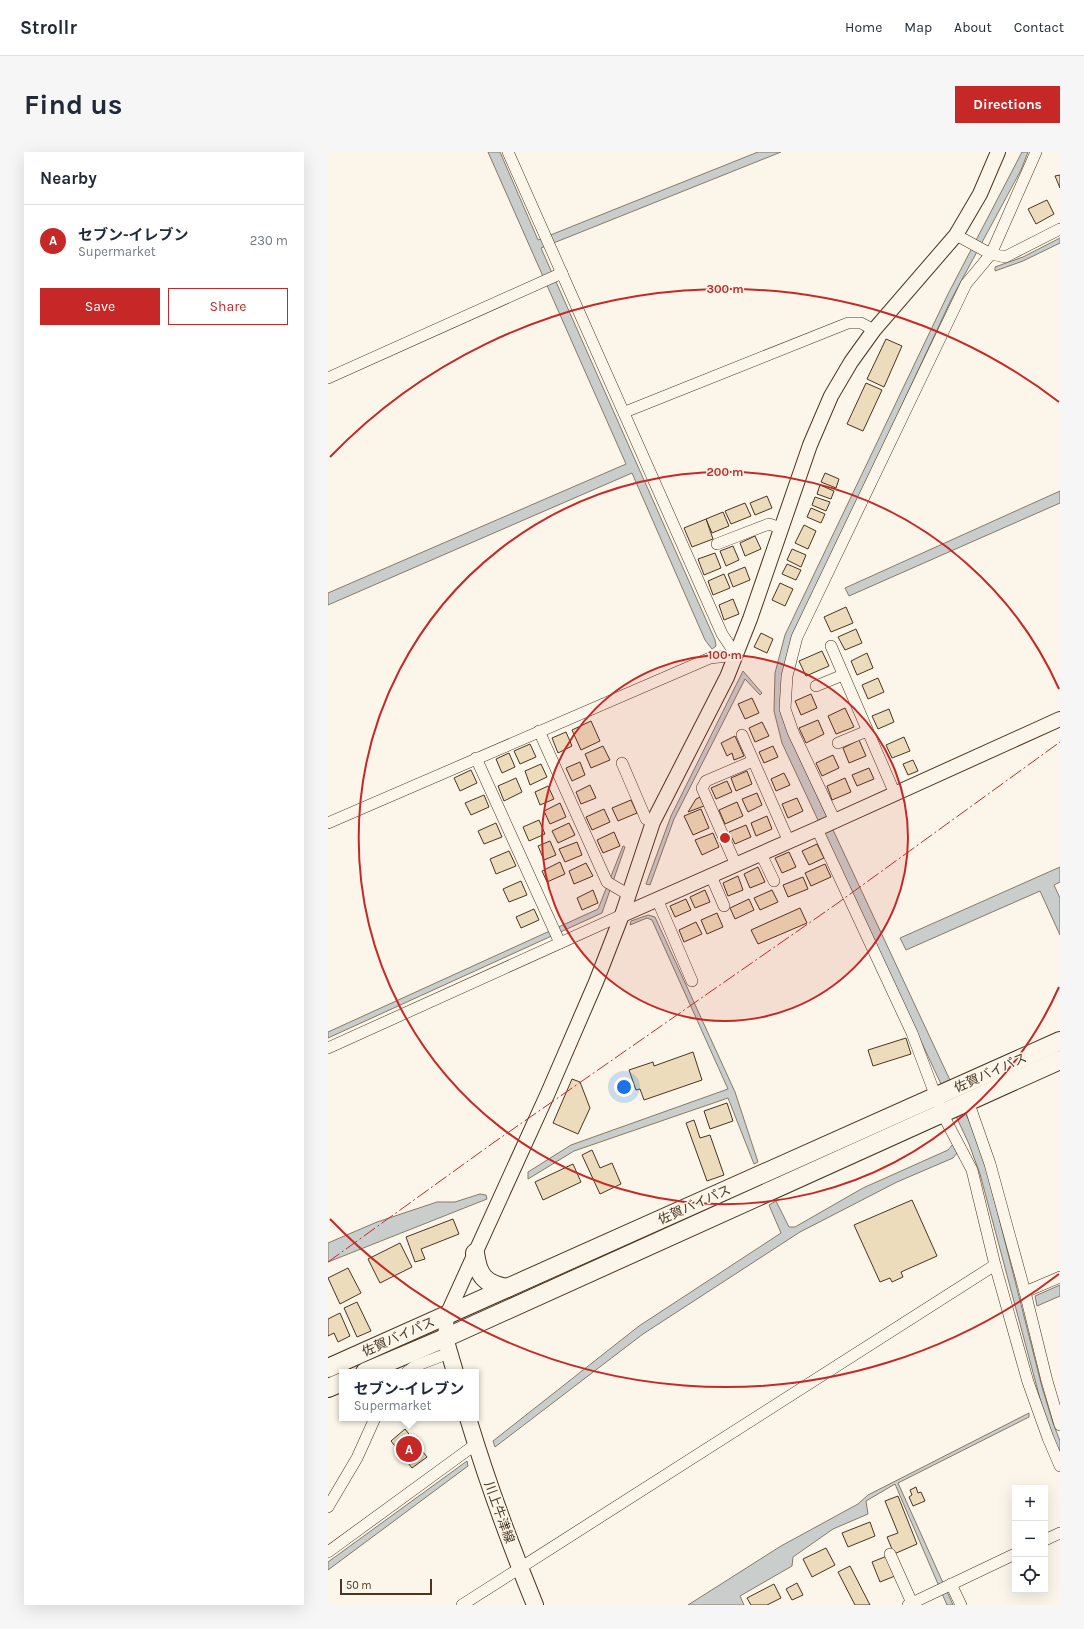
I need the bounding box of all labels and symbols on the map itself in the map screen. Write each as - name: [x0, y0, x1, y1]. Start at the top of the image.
- text: 300 m: [706, 282, 744, 296]
- text: 200 m: [707, 465, 743, 479]
- text: 100 m: [708, 648, 742, 662]
- centre of rings: [718, 831, 732, 845]
- street label: 佐賀バイパス: [952, 1050, 1029, 1095]
- your location: [614, 1077, 634, 1097]
- street label: 佐賀バイパス: [656, 1182, 733, 1227]
- street label: 佐賀バイパス: [360, 1314, 437, 1359]
- pin: A: [396, 1434, 422, 1464]
- street label: 川上牛津線: [481, 1479, 518, 1545]
- scale bar: [340, 1577, 432, 1596]

